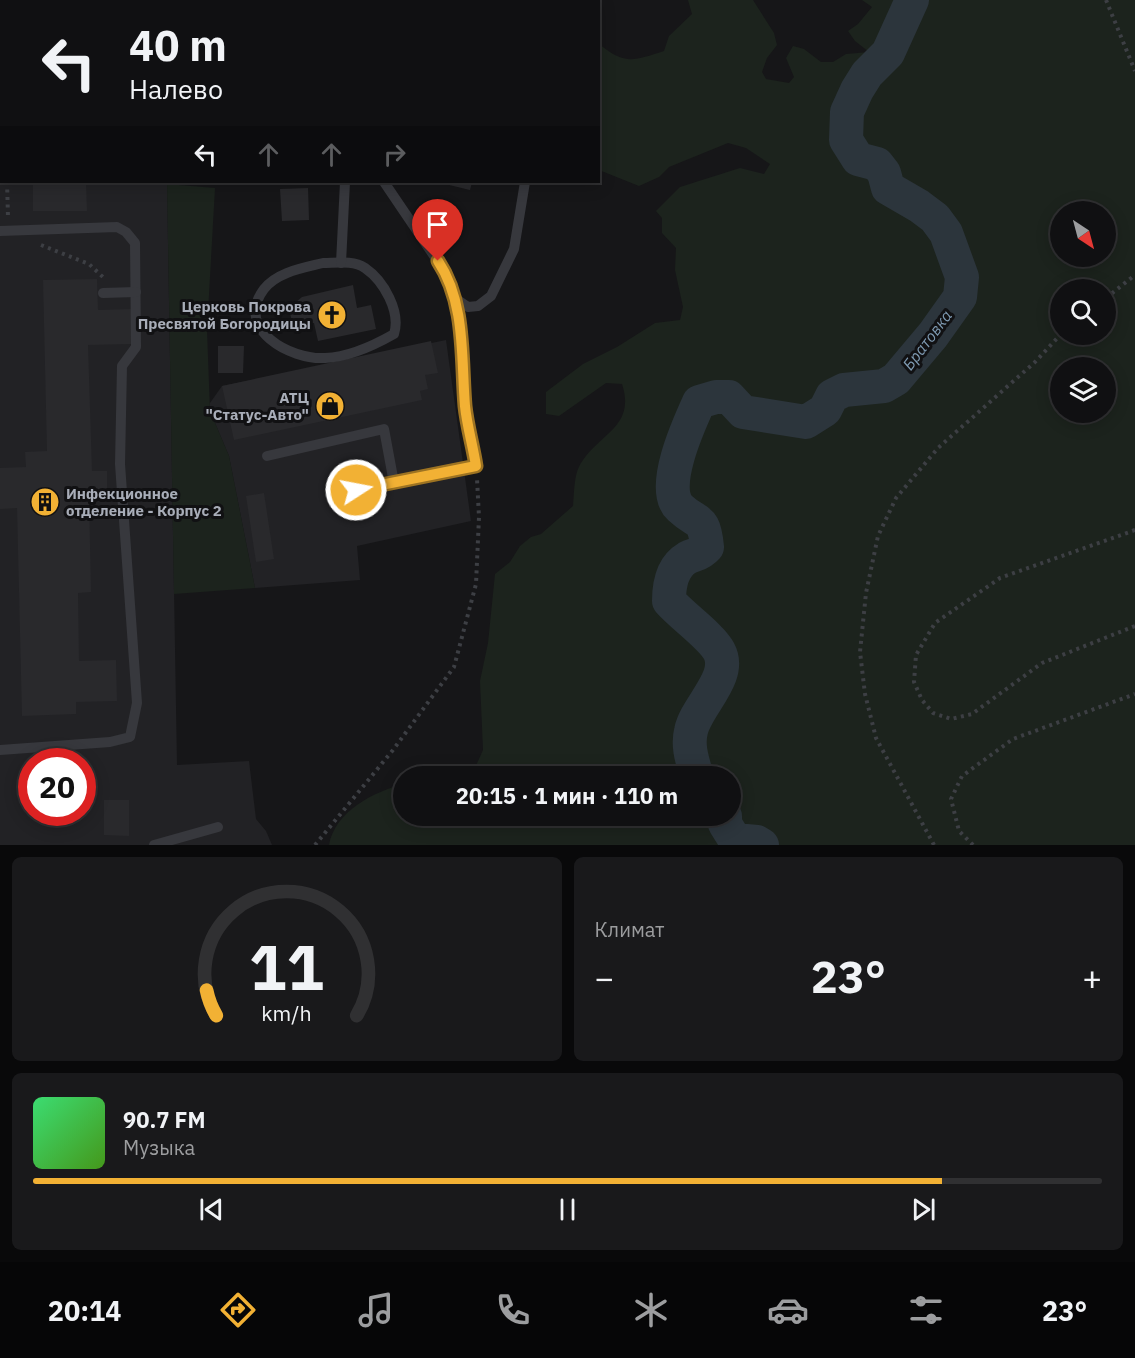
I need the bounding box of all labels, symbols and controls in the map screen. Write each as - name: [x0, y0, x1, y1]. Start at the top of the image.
- text: 40 m: [129, 18, 227, 73]
- icon: left: [30, 24, 108, 102]
- text: Налево: [129, 71, 223, 106]
- icon: left: [189, 138, 222, 171]
- icon: ahead: [252, 138, 285, 171]
- icon: ahead: [315, 138, 348, 171]
- icon: right: [378, 138, 411, 171]
- pin: [412, 199, 463, 261]
- north arrow: [1050, 201, 1116, 267]
- map controls: [1050, 201, 1116, 423]
- icon: arrive: [421, 208, 454, 241]
- button: search: [1050, 279, 1116, 345]
- place label: Церковь Покрова Пресвятой Богородицы: [138, 297, 311, 333]
- church icon: Церковь Покрова Пресвятой Богородицы: [316, 299, 348, 331]
- water label: Братовка: [898, 306, 956, 374]
- button: layers: [1050, 357, 1116, 423]
- place label: АТЦ "Статус-Авто": [206, 388, 309, 424]
- shop icon: АТЦ "Статус-Авто": [314, 390, 346, 422]
- position arrow: [324, 458, 388, 522]
- place label: Инфекционное отделение - Корпус 2: [66, 484, 222, 520]
- building icon: Инфекционное отделение - Корпус 2: [29, 486, 61, 518]
- speed limit sign: 20: [18, 748, 96, 826]
- text: 20:15 · 1 мин · 110 m: [456, 781, 678, 810]
- text: Климат: [595, 916, 665, 943]
- text: 11: [249, 926, 324, 1007]
- text: 23°: [811, 947, 886, 1005]
- text: −: [595, 956, 614, 999]
- text: +: [1082, 956, 1102, 999]
- text: km/h: [262, 999, 312, 1027]
- text: 90.7 FM: [123, 1105, 206, 1134]
- text: Музыка: [123, 1134, 195, 1161]
- icon: previous: [195, 1193, 228, 1226]
- icon: pause: [551, 1193, 584, 1226]
- icon: next: [907, 1193, 940, 1226]
- icon: directions: [217, 1289, 259, 1331]
- icon: music: [355, 1289, 397, 1331]
- icon: phone: [492, 1289, 534, 1331]
- icon: climate: [630, 1289, 672, 1331]
- icon: car: [767, 1289, 809, 1331]
- icon: filters: [905, 1289, 947, 1331]
- text: 20:14: [48, 1293, 121, 1328]
- text: 23°: [1042, 1293, 1087, 1328]

